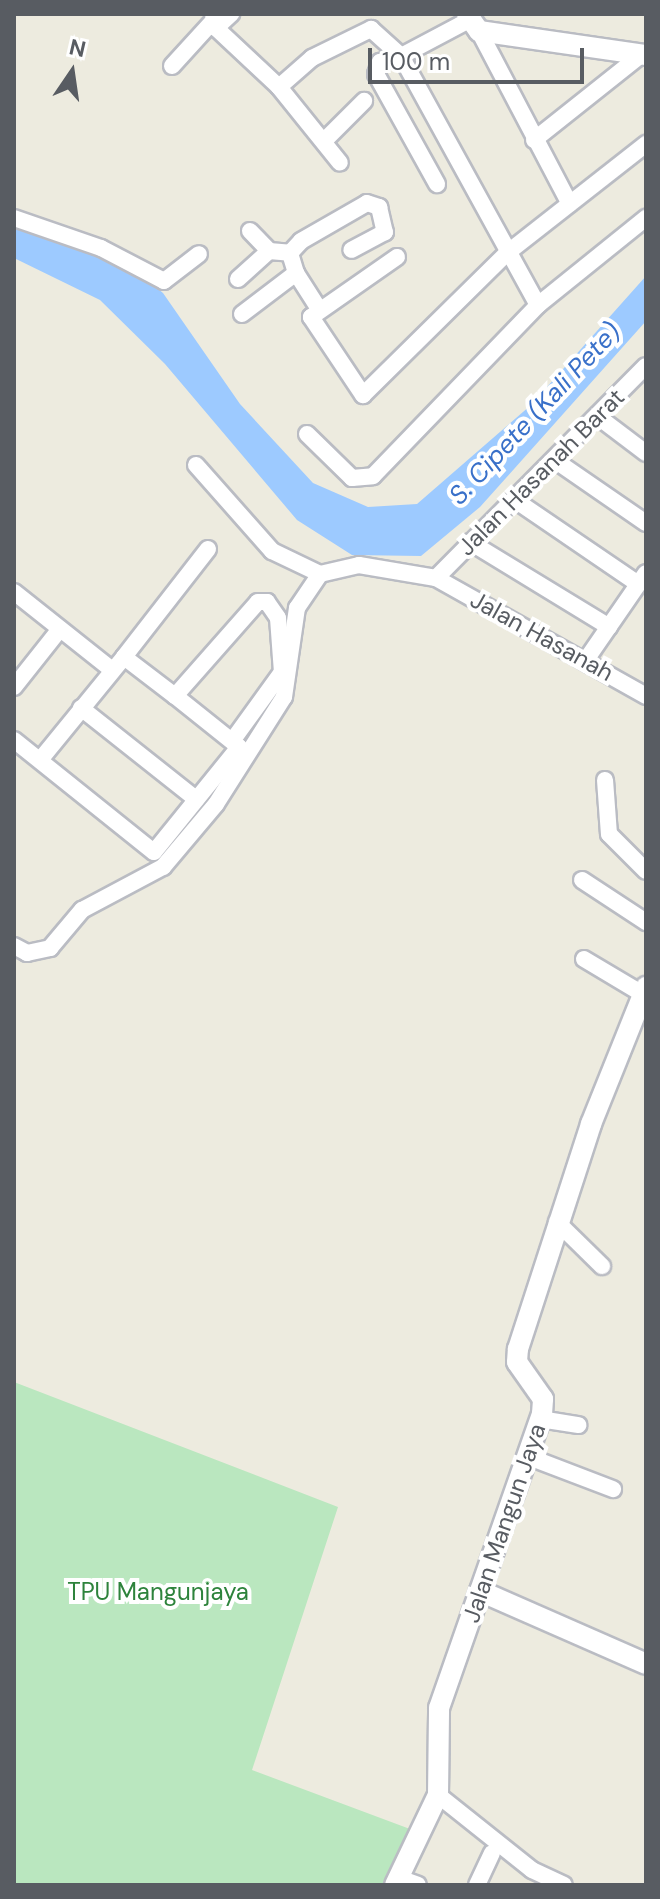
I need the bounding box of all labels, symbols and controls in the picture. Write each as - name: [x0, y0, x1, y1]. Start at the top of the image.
- north arrow: [32, 32, 112, 112]
- text: N: [66, 32, 89, 64]
- scale bar: [372, 32, 588, 82]
- text: 100 m: [382, 46, 450, 77]
- water label: S. Cipete (Kali Pete): [443, 317, 627, 511]
- street label: Jalan Hasanah Barat: [452, 383, 630, 561]
- street label: Jalan Hasanah: [466, 585, 618, 687]
- street label: Jalan Mangun Jaya: [456, 1420, 552, 1626]
- park label: TPU Mangunjaya: [67, 1578, 249, 1606]

